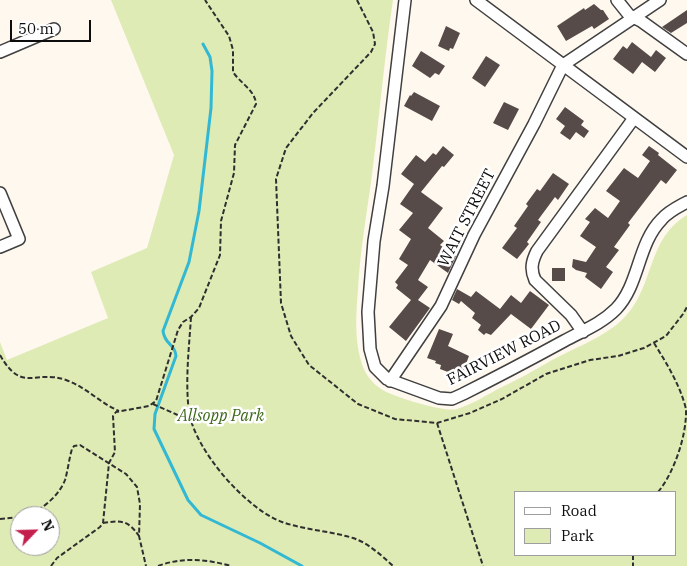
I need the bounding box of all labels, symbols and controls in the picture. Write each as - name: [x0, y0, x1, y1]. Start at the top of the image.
- scale bar: [12, 10, 94, 42]
- text: 50 m: [18, 19, 54, 38]
- street label: WAIT STREET: [434, 166, 500, 270]
- street label: FAIRVIEW ROAD: [444, 316, 564, 390]
- park label: Allsopp Park: [178, 406, 264, 426]
- legend: [514, 491, 677, 556]
- text: Road: [561, 501, 597, 520]
- north arrow: [10, 506, 60, 556]
- text: N: [37, 517, 58, 534]
- text: Park: [561, 526, 594, 545]

